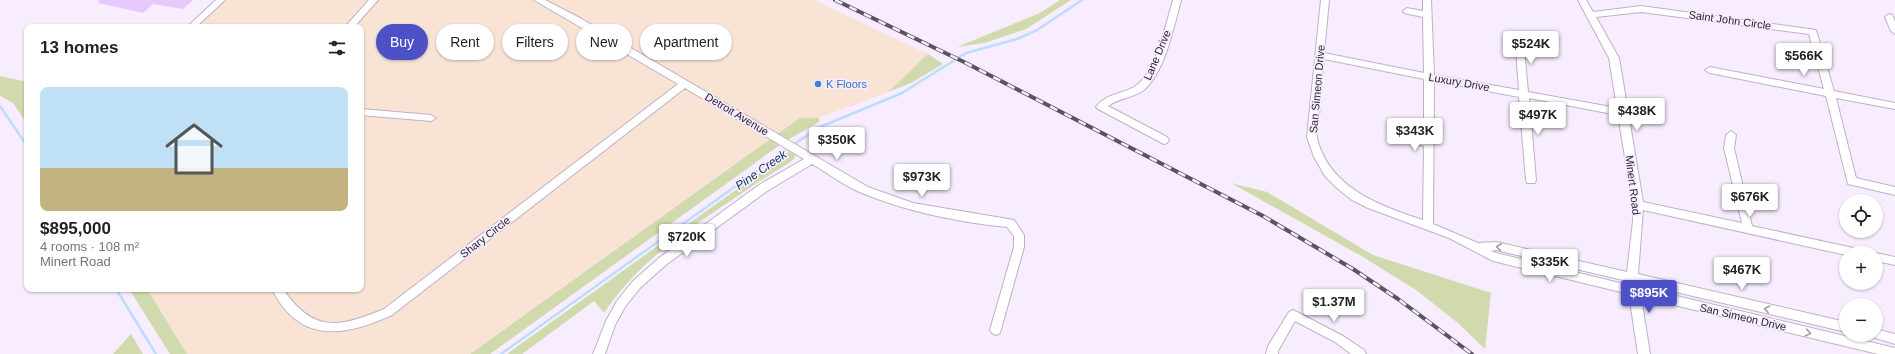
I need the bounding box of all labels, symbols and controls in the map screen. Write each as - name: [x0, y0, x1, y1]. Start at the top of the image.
- street label: Saint John Circle: [1688, 8, 1772, 32]
- chip: Buy: [376, 24, 428, 60]
- chip: Rent: [436, 24, 494, 60]
- chip: Filters: [502, 24, 568, 60]
- chip: New: [576, 24, 632, 60]
- chip: Apartment: [640, 24, 732, 60]
- street label: Lane Drive: [1141, 28, 1173, 82]
- pin: $524K: [1503, 31, 1559, 65]
- text: $524K: [1512, 36, 1550, 51]
- icon: filters: [326, 37, 348, 59]
- text: 13 homes: [40, 38, 118, 57]
- pin: $566K: [1776, 43, 1832, 77]
- street label: San Simeon Drive: [1307, 44, 1327, 134]
- text: $566K: [1785, 48, 1823, 63]
- street label: Luxury Drive: [1428, 71, 1490, 93]
- place label: K Floors: [826, 78, 867, 90]
- marker: K Floors: [813, 79, 823, 89]
- street label: Detroit Avenue: [703, 90, 771, 138]
- pin: $438K: [1609, 98, 1665, 132]
- pin: $497K: [1510, 102, 1566, 136]
- text: $438K: [1618, 103, 1656, 118]
- text: $497K: [1519, 107, 1557, 122]
- icon: home: [158, 113, 230, 185]
- pin: $343K: [1387, 118, 1443, 152]
- text: $343K: [1396, 123, 1434, 138]
- pin: $350K: [809, 127, 865, 161]
- text: $350K: [818, 132, 856, 147]
- water label: Pine Creek: [733, 147, 790, 193]
- street label: Minert Road: [1623, 155, 1643, 215]
- pin: $973K: [894, 164, 950, 198]
- text: $973K: [903, 169, 941, 184]
- pin: $676K: [1722, 184, 1778, 218]
- text: $676K: [1731, 189, 1769, 204]
- map controls: [1839, 194, 1883, 342]
- button: locate: [1839, 194, 1883, 238]
- street label: Shary Circle: [458, 214, 512, 260]
- text: $895,000: [40, 219, 111, 238]
- pin: $720K: [659, 224, 715, 258]
- text: $720K: [668, 229, 706, 244]
- text: 4 rooms · 108 m²: [40, 239, 139, 254]
- one-way arrow: [1496, 243, 1502, 252]
- button: +: [1839, 246, 1883, 290]
- pin: $335K: [1522, 249, 1578, 283]
- text: Minert Road: [40, 254, 111, 269]
- text: $335K: [1531, 254, 1569, 269]
- pin: $467K: [1714, 257, 1770, 291]
- text: $467K: [1723, 262, 1761, 277]
- pin: $895K: [1621, 280, 1677, 314]
- text: $895K: [1630, 285, 1668, 300]
- pin: $1.37M: [1301, 289, 1367, 323]
- text: $1.37M: [1312, 294, 1356, 309]
- button: −: [1839, 298, 1883, 342]
- street label: San Simeon Drive: [1698, 301, 1788, 333]
- one-way arrow: [1764, 305, 1770, 313]
- one-way arrow: [1805, 328, 1812, 336]

